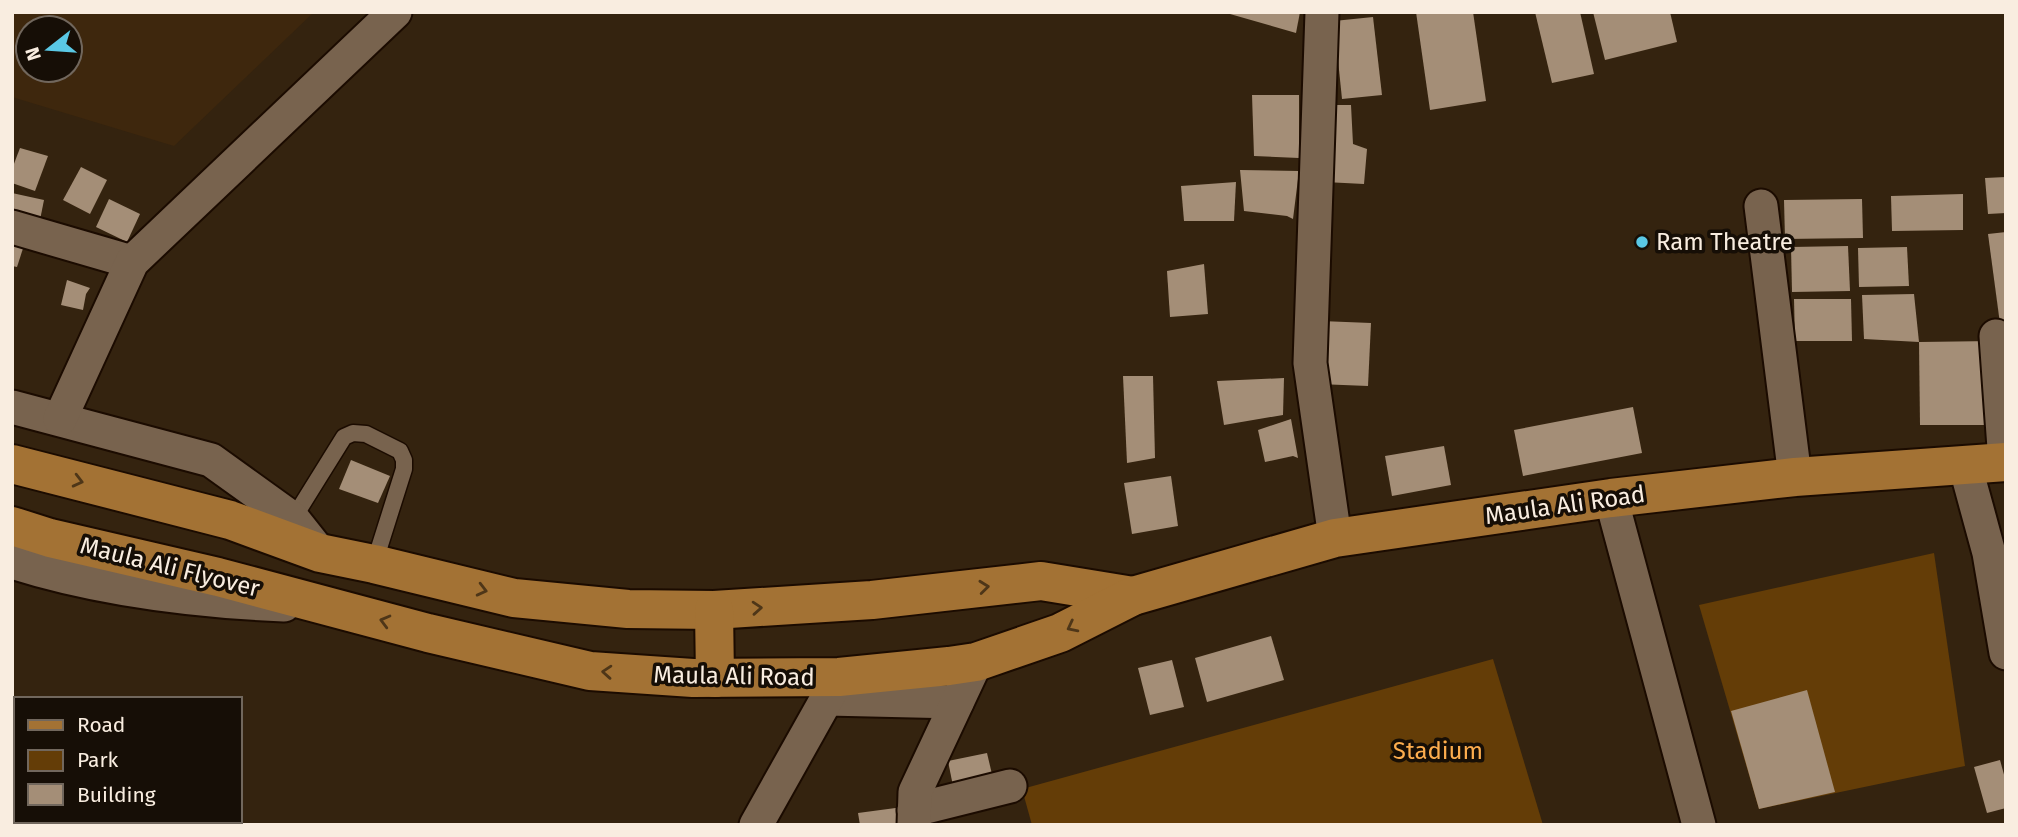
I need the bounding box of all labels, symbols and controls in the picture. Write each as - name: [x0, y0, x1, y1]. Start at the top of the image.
- north arrow: [14, 14, 84, 84]
- text: N: [20, 44, 46, 63]
- place label: Ram Theatre: [1656, 228, 1793, 256]
- marker: Ram Theatre: [1634, 234, 1650, 250]
- one-way arrow: [72, 473, 84, 487]
- street label: Maula Ali Road: [1483, 480, 1647, 530]
- street label: Maula Ali Flyover: [77, 531, 263, 603]
- one-way arrow: [978, 580, 990, 595]
- one-way arrow: [476, 582, 488, 596]
- one-way arrow: [752, 600, 763, 615]
- one-way arrow: [379, 615, 391, 629]
- one-way arrow: [1067, 619, 1079, 633]
- street label: Maula Ali Road: [653, 661, 815, 691]
- one-way arrow: [601, 665, 612, 680]
- legend: [14, 697, 242, 823]
- text: Road: [77, 712, 125, 738]
- park label: Stadium: [1393, 737, 1483, 765]
- text: Park: [77, 747, 119, 773]
- text: Building: [77, 782, 156, 808]

